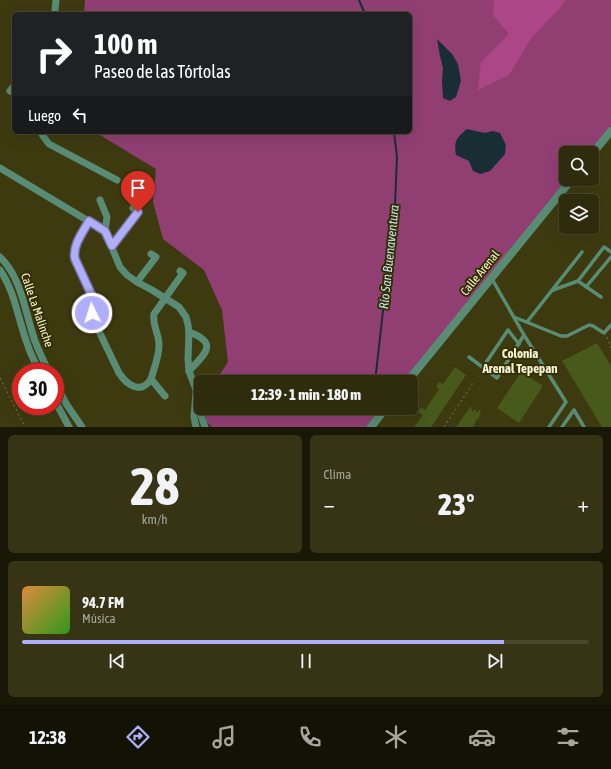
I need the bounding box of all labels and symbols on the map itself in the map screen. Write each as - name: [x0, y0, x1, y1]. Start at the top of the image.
- pin: [121, 171, 155, 212]
- water label: Río San Buenaventura: [376, 204, 402, 310]
- street label: Calle Arenal: [458, 247, 503, 298]
- street label: Calle La Malinche: [18, 271, 56, 349]
- position arrow: [71, 292, 113, 334]
- district label: Colonia Arenal Tepepan: [481, 346, 558, 376]
- speed limit sign: 30: [12, 363, 64, 415]

